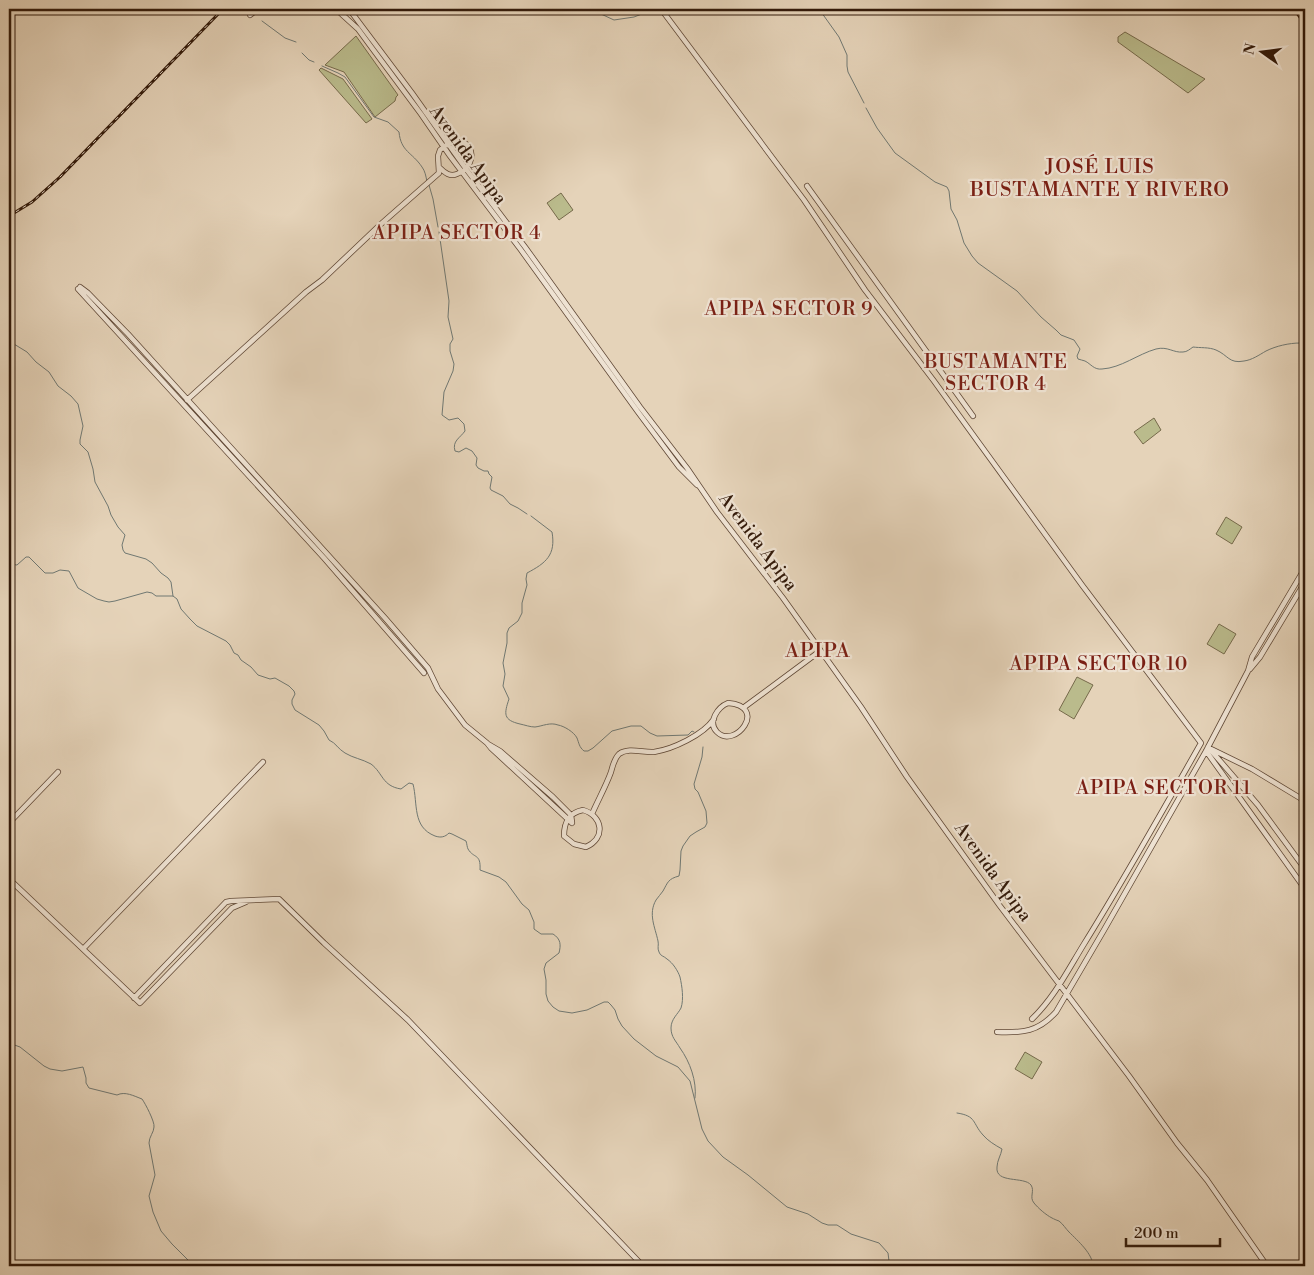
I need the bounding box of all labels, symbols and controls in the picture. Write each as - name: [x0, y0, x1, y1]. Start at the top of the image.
- north arrow: [1236, 28, 1286, 78]
- text: N: [1240, 42, 1260, 57]
- street label: Avenida Apipa: [424, 100, 512, 210]
- district label: JOSÉ LUIS BUSTAMANTE Y RIVERO: [969, 154, 1230, 203]
- district label: APIPA SECTOR 4: [372, 221, 541, 245]
- district label: APIPA SECTOR 9: [703, 297, 874, 321]
- district label: BUSTAMANTE SECTOR 4: [923, 350, 1068, 396]
- street label: Avenida Apipa: [713, 487, 803, 596]
- district label: APIPA: [784, 639, 851, 664]
- district label: APIPA SECTOR 10: [1009, 652, 1188, 676]
- district label: APIPA SECTOR 11: [1075, 776, 1252, 800]
- street label: Avenida Apipa: [949, 817, 1037, 927]
- scale bar: [1126, 1215, 1220, 1247]
- text: 200 m: [1134, 1224, 1179, 1243]

